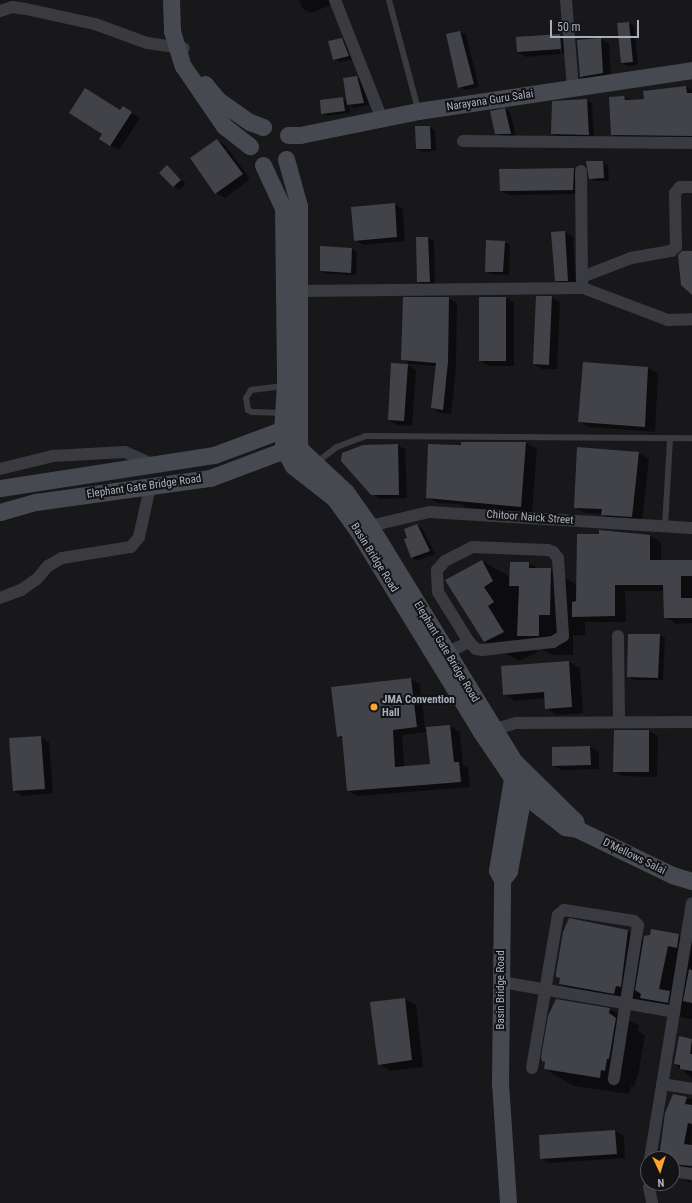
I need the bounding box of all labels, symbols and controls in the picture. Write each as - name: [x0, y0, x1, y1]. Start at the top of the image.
- scale bar: [552, 12, 641, 38]
- text: 50 m: [557, 20, 581, 34]
- street label: Narayana Guru Salai: [446, 88, 534, 114]
- street label: Elephant Gate Bridge Road: [86, 472, 202, 502]
- street label: Chitoor Naick Street: [486, 508, 574, 528]
- street label: Basin Bridge Road: [347, 521, 401, 595]
- street label: Elephant Gate Bridge Road: [411, 599, 481, 705]
- place label: JMA Convention Hall: [382, 694, 455, 720]
- marker: JMA Convention Hall: [369, 702, 379, 712]
- street label: D'Mellows Salai: [600, 836, 668, 878]
- street label: Basin Bridge Road: [494, 950, 508, 1030]
- north arrow: [640, 1151, 680, 1191]
- text: N: [657, 1176, 665, 1189]

